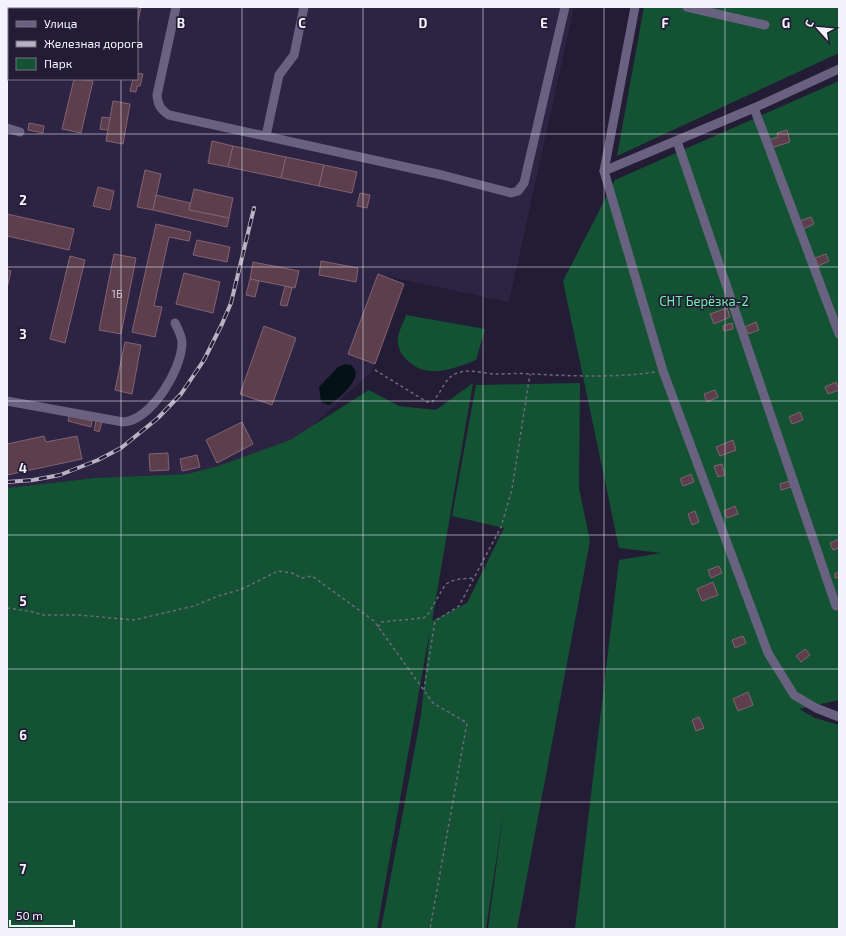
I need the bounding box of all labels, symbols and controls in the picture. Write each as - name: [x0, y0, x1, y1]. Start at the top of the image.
- legend: [8, 8, 138, 80]
- north arrow: [798, 8, 838, 48]
- text: B: [177, 15, 185, 31]
- text: C: [298, 15, 306, 31]
- text: D: [419, 15, 428, 31]
- text: E: [540, 15, 548, 31]
- text: F: [661, 15, 669, 31]
- text: G: [782, 15, 790, 31]
- text: Улица: [44, 16, 77, 30]
- text: С: [801, 17, 816, 29]
- text: Железная дорога: [44, 36, 143, 50]
- text: Парк: [44, 56, 73, 70]
- text: 2: [19, 192, 27, 208]
- house number: 1Б: [112, 287, 123, 300]
- park label: СНТ Берёзка-2: [659, 293, 749, 309]
- text: 3: [19, 326, 27, 342]
- text: 4: [19, 460, 27, 476]
- text: 5: [19, 593, 27, 609]
- text: 6: [19, 727, 27, 743]
- text: 7: [20, 861, 27, 877]
- scale bar: [10, 902, 74, 928]
- text: 50 m: [16, 908, 43, 922]

